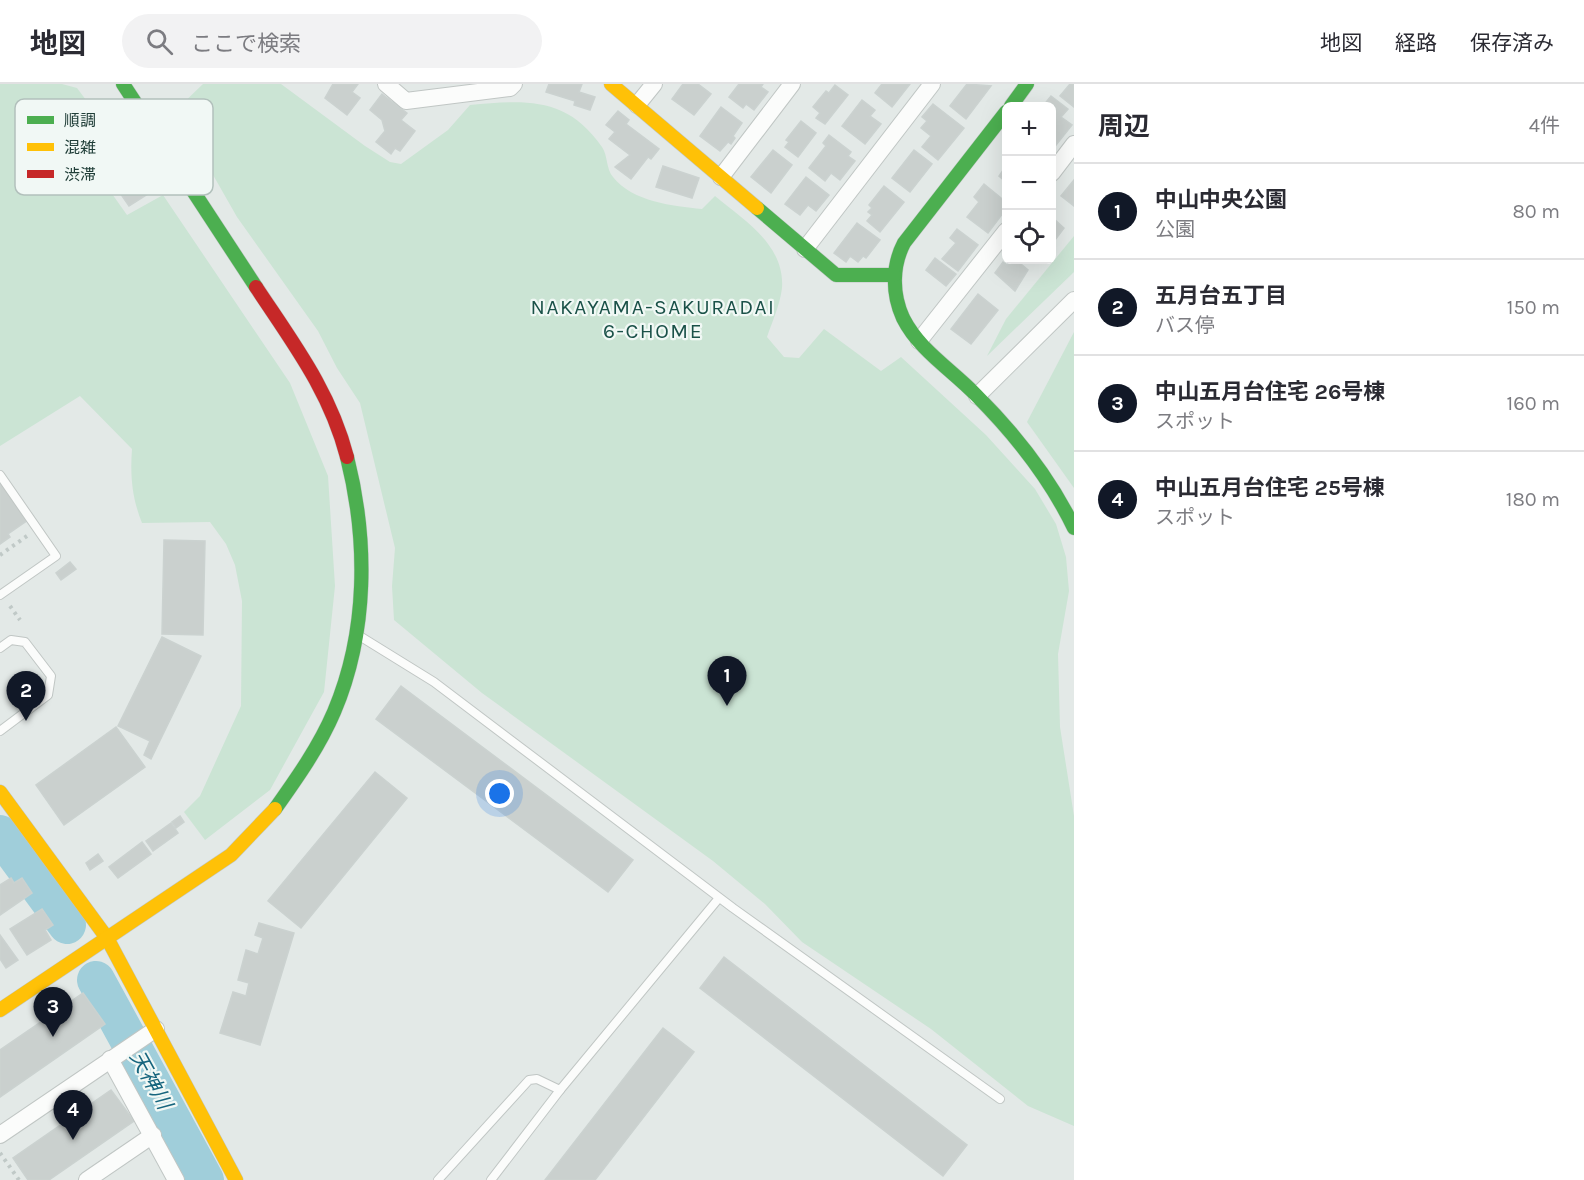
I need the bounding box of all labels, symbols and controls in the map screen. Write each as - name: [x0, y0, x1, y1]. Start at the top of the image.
- search box: [122, 14, 542, 68]
- icon: search: [143, 25, 176, 58]
- text: 地図: [30, 27, 86, 60]
- text: ここで検索: [191, 31, 301, 57]
- text: 地図: [1320, 31, 1362, 55]
- text: 経路: [1395, 31, 1437, 55]
- text: 保存済み: [1470, 31, 1554, 55]
- legend: [15, 99, 213, 195]
- map controls: [1002, 102, 1056, 264]
- button: +: [1002, 102, 1056, 156]
- text: 順調: [64, 111, 96, 130]
- text: 周辺: [1098, 111, 1150, 142]
- text: 4件: [1529, 114, 1560, 137]
- text: 混雑: [64, 138, 96, 157]
- button: −: [1002, 156, 1056, 210]
- text: 渋滞: [64, 165, 96, 184]
- text: 中山中央公園: [1155, 187, 1287, 213]
- text: 1: [1114, 200, 1121, 223]
- text: 80 m: [1512, 200, 1560, 223]
- button: locate: [1002, 210, 1056, 264]
- text: 公園: [1155, 218, 1195, 241]
- text: 五月台五丁目: [1155, 283, 1287, 309]
- district label: NAKAYAMA-SAKURADAI 6-CHOME: [531, 295, 775, 343]
- text: 2: [1111, 296, 1124, 319]
- text: 150 m: [1507, 296, 1560, 319]
- text: バス停: [1155, 314, 1215, 337]
- text: 中山五月台住宅 26号棟: [1155, 379, 1385, 405]
- text: 3: [1111, 392, 1124, 415]
- text: 160 m: [1507, 392, 1560, 415]
- text: スポット: [1155, 410, 1235, 433]
- text: 中山五月台住宅 25号棟: [1155, 475, 1385, 501]
- text: 4: [1112, 488, 1123, 511]
- text: 180 m: [1506, 488, 1560, 511]
- text: スポット: [1155, 506, 1235, 529]
- pin: 1: [708, 656, 746, 706]
- pin: 2: [6, 672, 46, 721]
- your location: [485, 779, 514, 808]
- pin: 3: [34, 988, 72, 1037]
- water label: 天神川: [125, 1047, 178, 1115]
- pin: 4: [54, 1090, 92, 1140]

